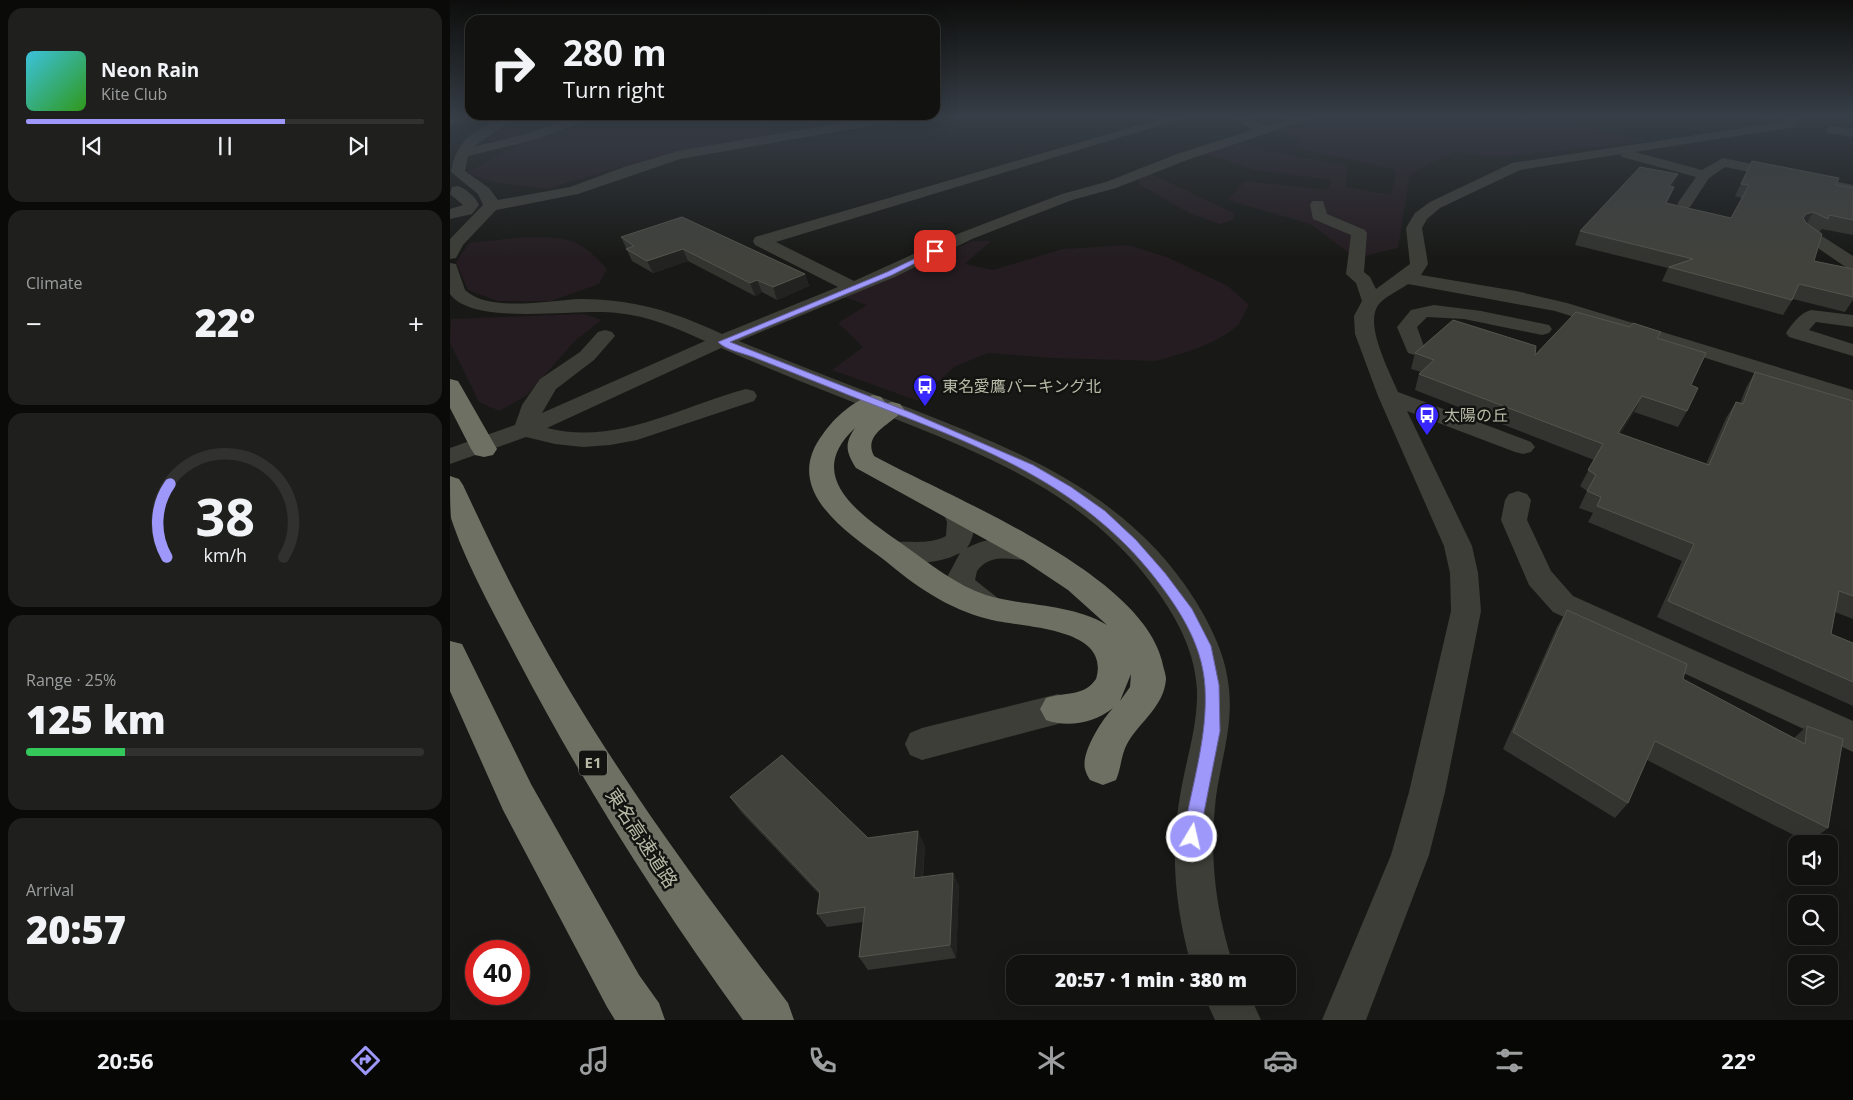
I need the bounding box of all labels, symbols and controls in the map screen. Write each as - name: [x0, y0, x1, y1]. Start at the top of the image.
- text: 280 m: [563, 29, 667, 76]
- icon: right: [480, 35, 545, 100]
- text: Neon Rain: [101, 57, 199, 83]
- text: Turn right: [563, 74, 665, 104]
- text: Kite Club: [101, 83, 167, 105]
- icon: previous: [78, 132, 106, 160]
- icon: pause: [211, 132, 239, 160]
- icon: next: [344, 132, 372, 160]
- pin: [914, 230, 956, 272]
- icon: arrive: [921, 237, 949, 265]
- text: Climate: [26, 272, 83, 294]
- text: 22°: [195, 296, 255, 348]
- text: −: [26, 304, 42, 342]
- text: +: [408, 304, 424, 342]
- bus stop icon: 東名愛鷹パーキング北: [912, 373, 938, 407]
- place label: 東名愛鷹パーキング北: [942, 375, 1102, 397]
- bus stop icon: 太陽の丘: [1414, 402, 1440, 436]
- place label: 太陽の丘: [1444, 404, 1508, 426]
- text: 38: [195, 480, 255, 551]
- text: km/h: [203, 543, 247, 567]
- text: Range · 25%: [26, 669, 116, 691]
- text: 125 km: [26, 693, 166, 745]
- road number: E1: [579, 750, 607, 776]
- street label: 東名高速道路: [600, 783, 684, 893]
- position arrow: [1165, 810, 1217, 862]
- map controls: [1788, 835, 1838, 1005]
- button: sound: [1788, 835, 1838, 885]
- text: Arrival: [26, 879, 74, 901]
- button: search: [1788, 895, 1838, 945]
- text: 20:57: [26, 903, 126, 955]
- speed limit sign: 40: [465, 940, 530, 1005]
- button: layers: [1788, 955, 1838, 1005]
- text: 20:57 · 1 min · 380 m: [1055, 967, 1247, 993]
- icon: directions: [348, 1043, 383, 1078]
- icon: music: [577, 1043, 612, 1078]
- icon: phone: [805, 1043, 840, 1078]
- icon: climate: [1034, 1043, 1069, 1078]
- icon: car: [1263, 1043, 1298, 1078]
- icon: filters: [1492, 1043, 1527, 1078]
- text: 20:56: [97, 1045, 154, 1075]
- text: 22°: [1721, 1045, 1756, 1075]

